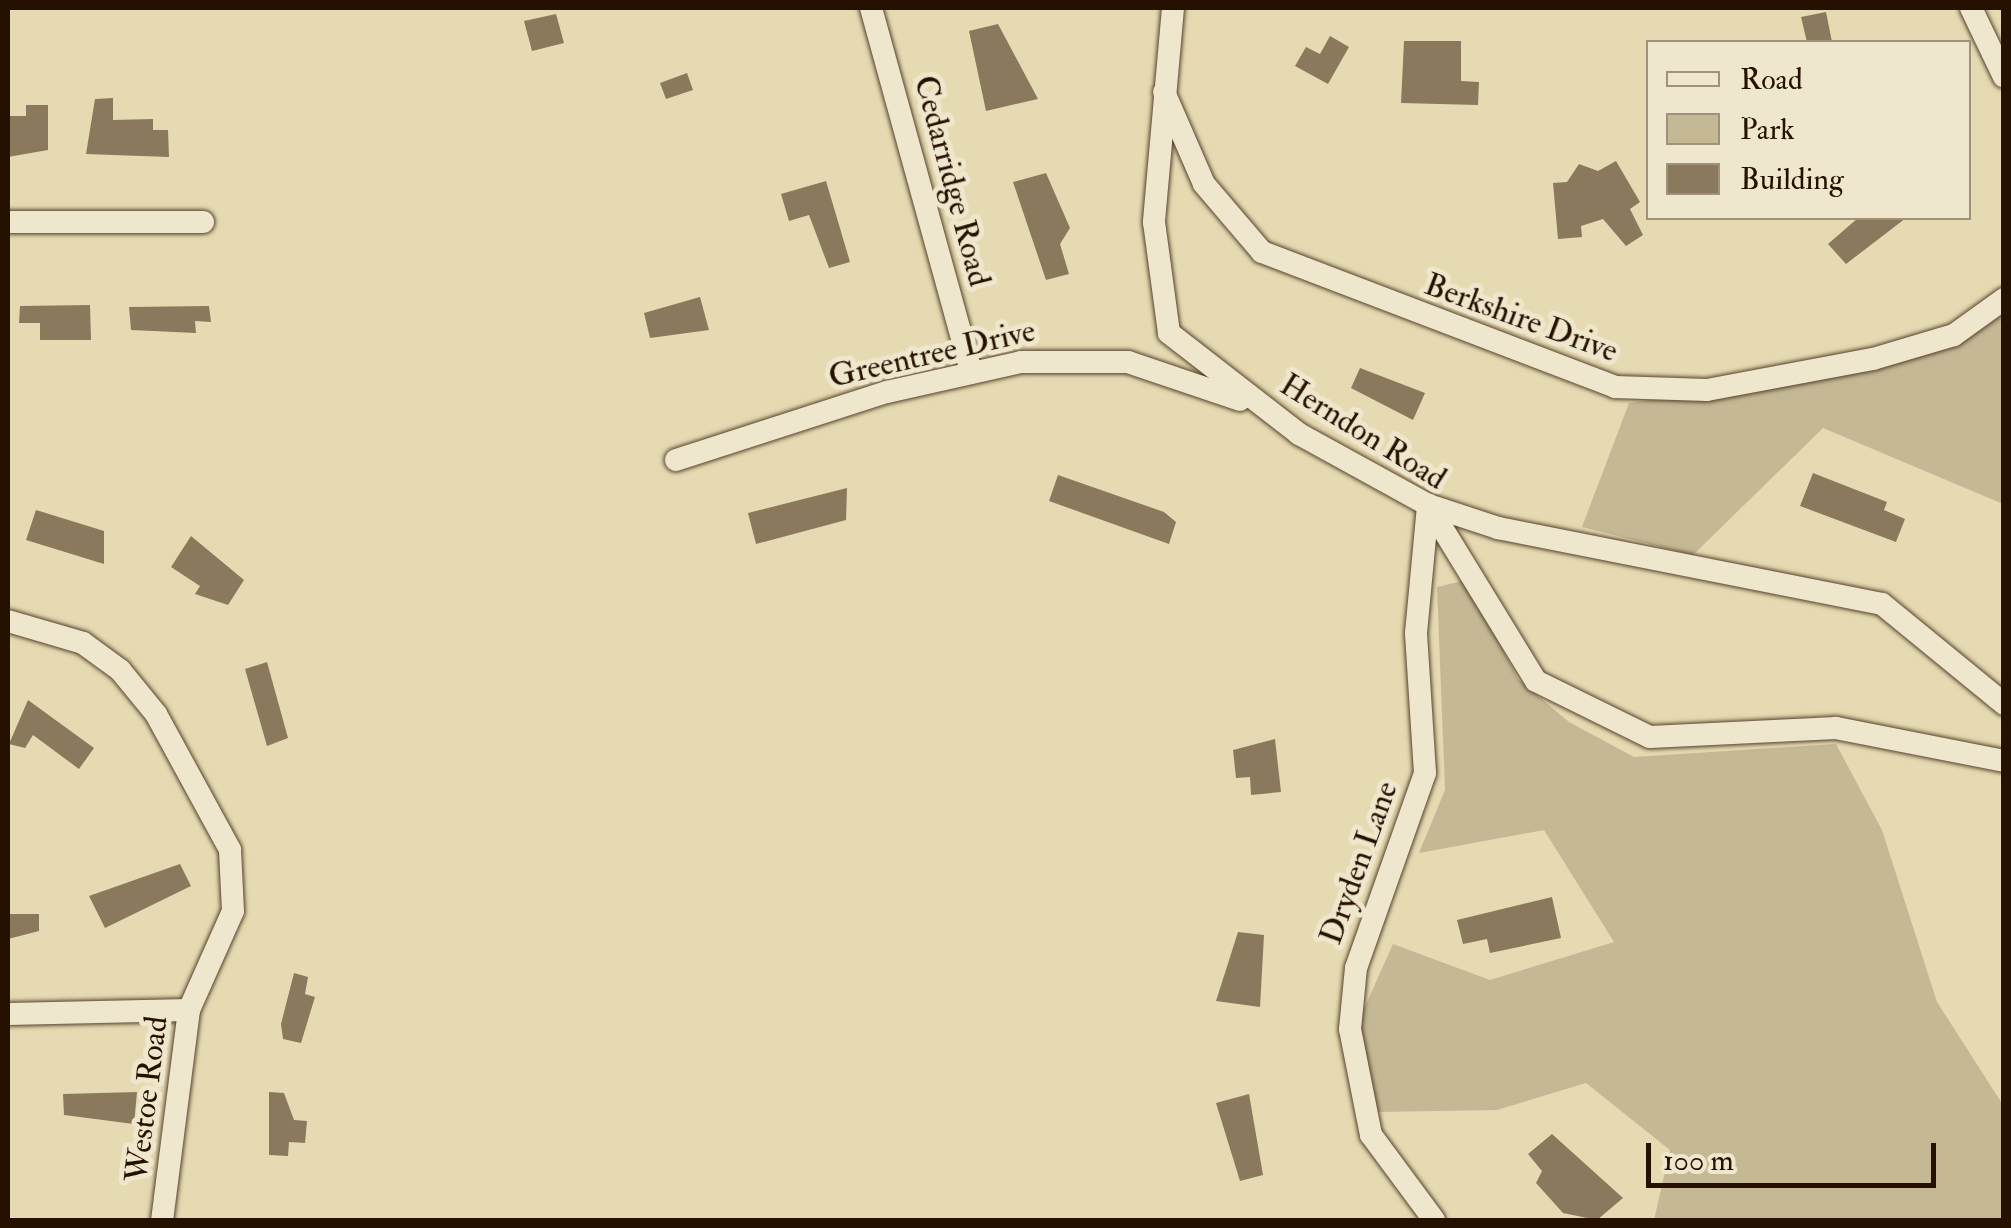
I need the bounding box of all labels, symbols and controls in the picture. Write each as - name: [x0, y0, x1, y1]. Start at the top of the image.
- legend: [1646, 40, 1971, 220]
- text: Road: [1740, 61, 1803, 98]
- street label: Cedarridge Road: [905, 72, 999, 290]
- text: Park: [1740, 111, 1795, 148]
- text: Building: [1740, 161, 1844, 198]
- street label: Berkshire Drive: [1419, 265, 1623, 371]
- street label: Greentree Drive: [825, 312, 1039, 396]
- street label: Herndon Road: [1273, 366, 1453, 498]
- street label: Dryden Lane: [1312, 776, 1406, 950]
- street label: Westoe Road: [118, 1014, 176, 1184]
- scale bar: [1651, 1123, 1941, 1185]
- text: 100 m: [1663, 1142, 1734, 1179]

